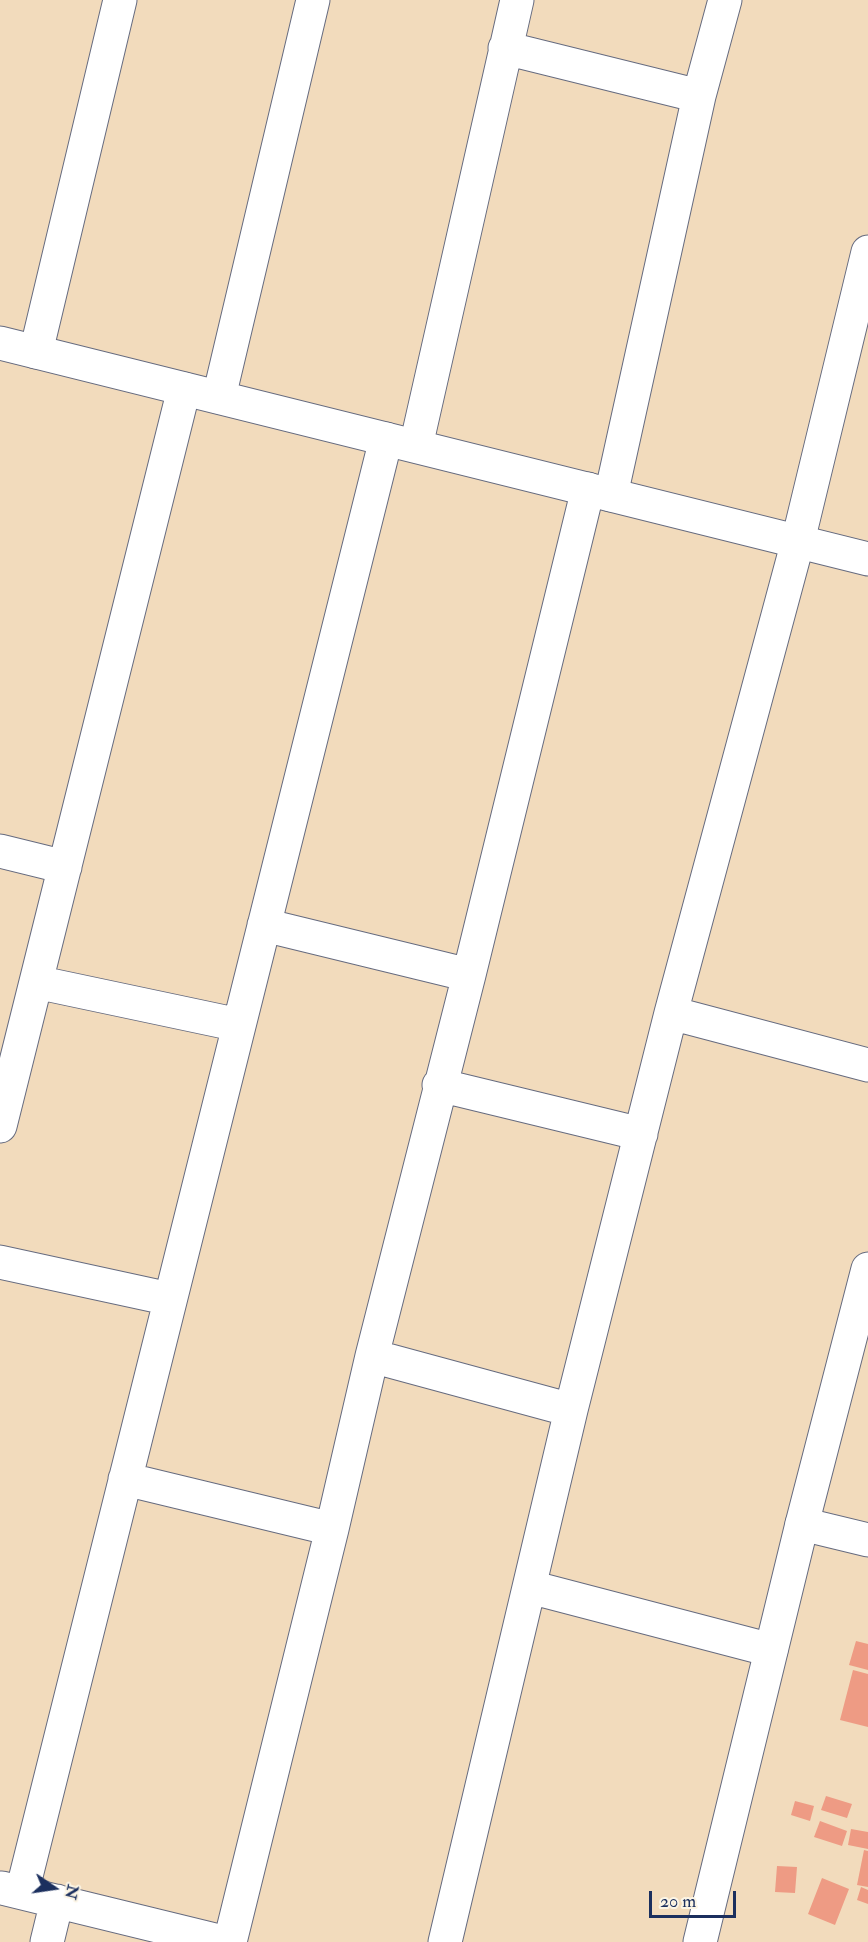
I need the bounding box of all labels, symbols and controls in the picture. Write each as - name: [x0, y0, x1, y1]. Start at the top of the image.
- north arrow: [24, 1858, 84, 1918]
- scale bar: [652, 1879, 739, 1917]
- text: N: [60, 1883, 83, 1901]
- text: 20 m: [660, 1890, 696, 1913]

